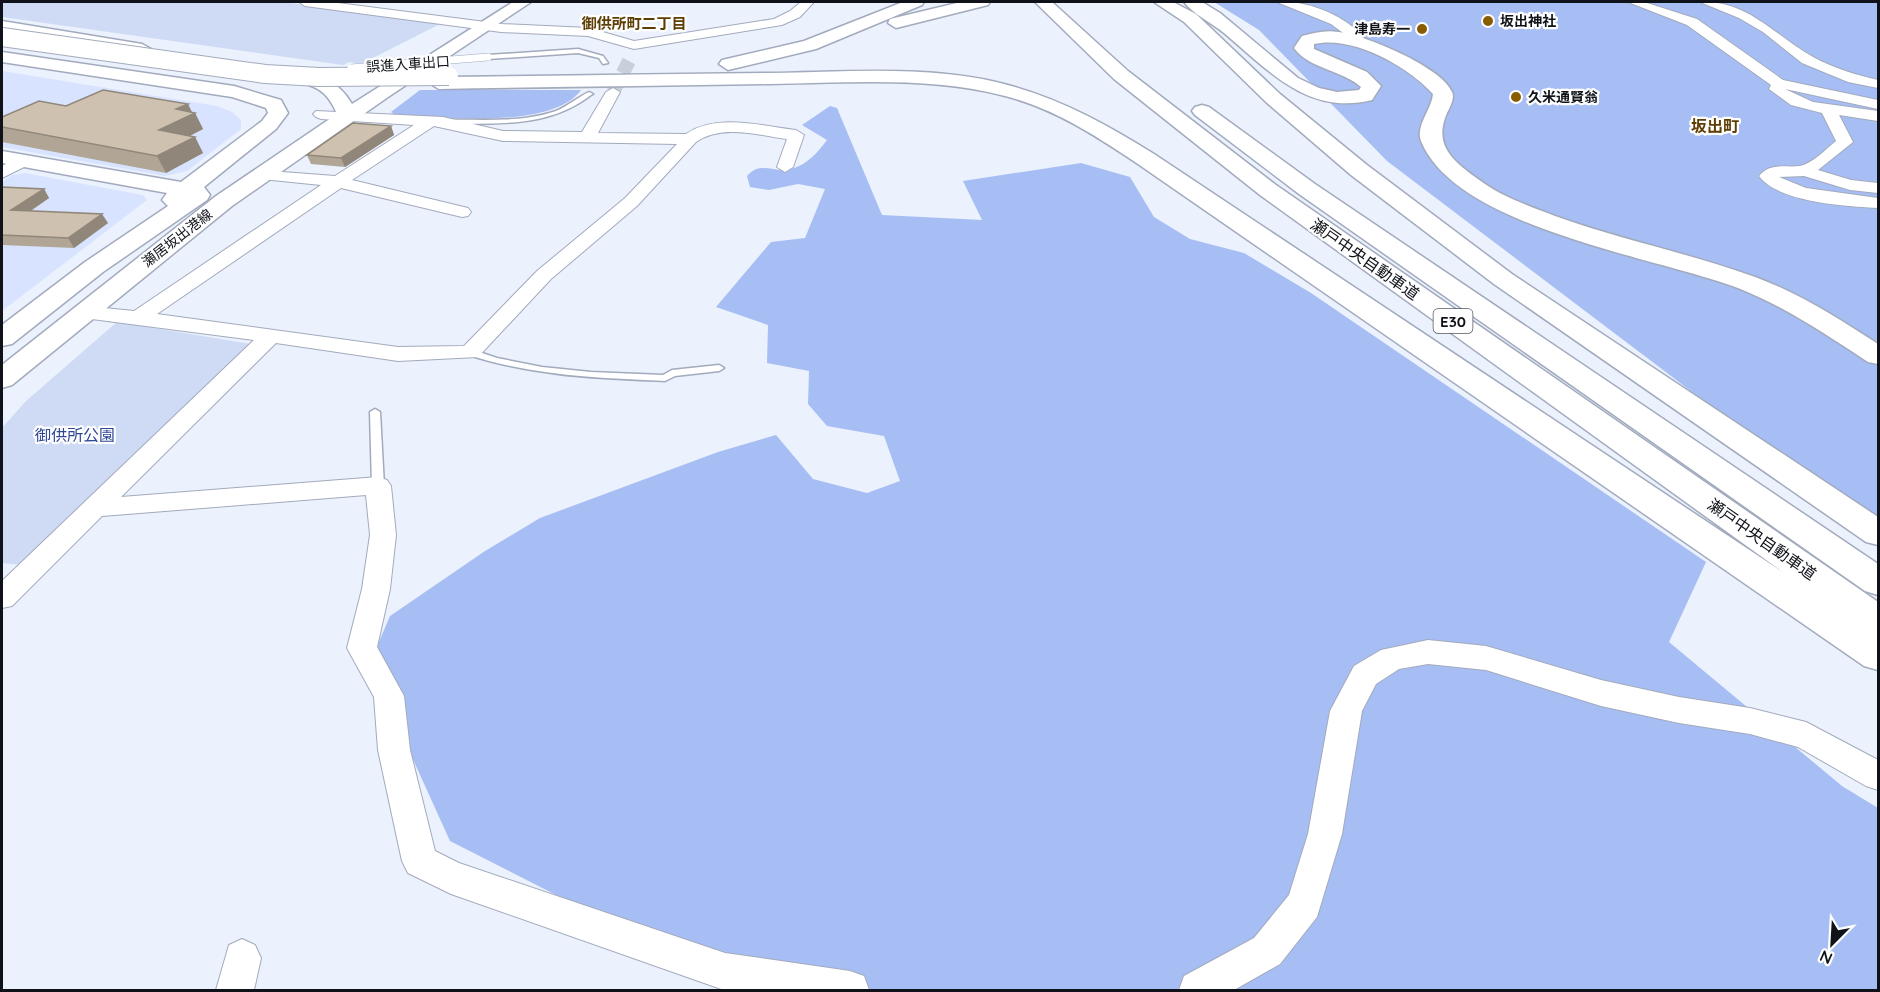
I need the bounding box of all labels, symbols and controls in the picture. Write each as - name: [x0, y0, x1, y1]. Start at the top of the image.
- place label: 坂出神社: [1500, 12, 1556, 30]
- district label: 御供所町二丁目: [581, 14, 687, 33]
- marker: 坂出神社: [1481, 14, 1495, 28]
- place label: 津島寿一: [1354, 20, 1410, 38]
- marker: 津島寿一: [1415, 22, 1429, 36]
- street label: 誤進入車出口: [365, 52, 451, 76]
- place label: 久米通賢翁: [1528, 88, 1598, 106]
- marker: 久米通賢翁: [1509, 90, 1523, 104]
- district label: 坂出町: [1691, 116, 1739, 136]
- street label: 瀬居坂出港線: [138, 205, 216, 271]
- street label: 瀬戸中央自動車道: [1307, 214, 1423, 304]
- road number: E30: [1434, 309, 1472, 333]
- park label: 御供所公園: [35, 425, 115, 445]
- street label: 瀬戸中央自動車道: [1704, 494, 1820, 584]
- north arrow: [1802, 914, 1862, 974]
- text: N: [1816, 946, 1835, 969]

